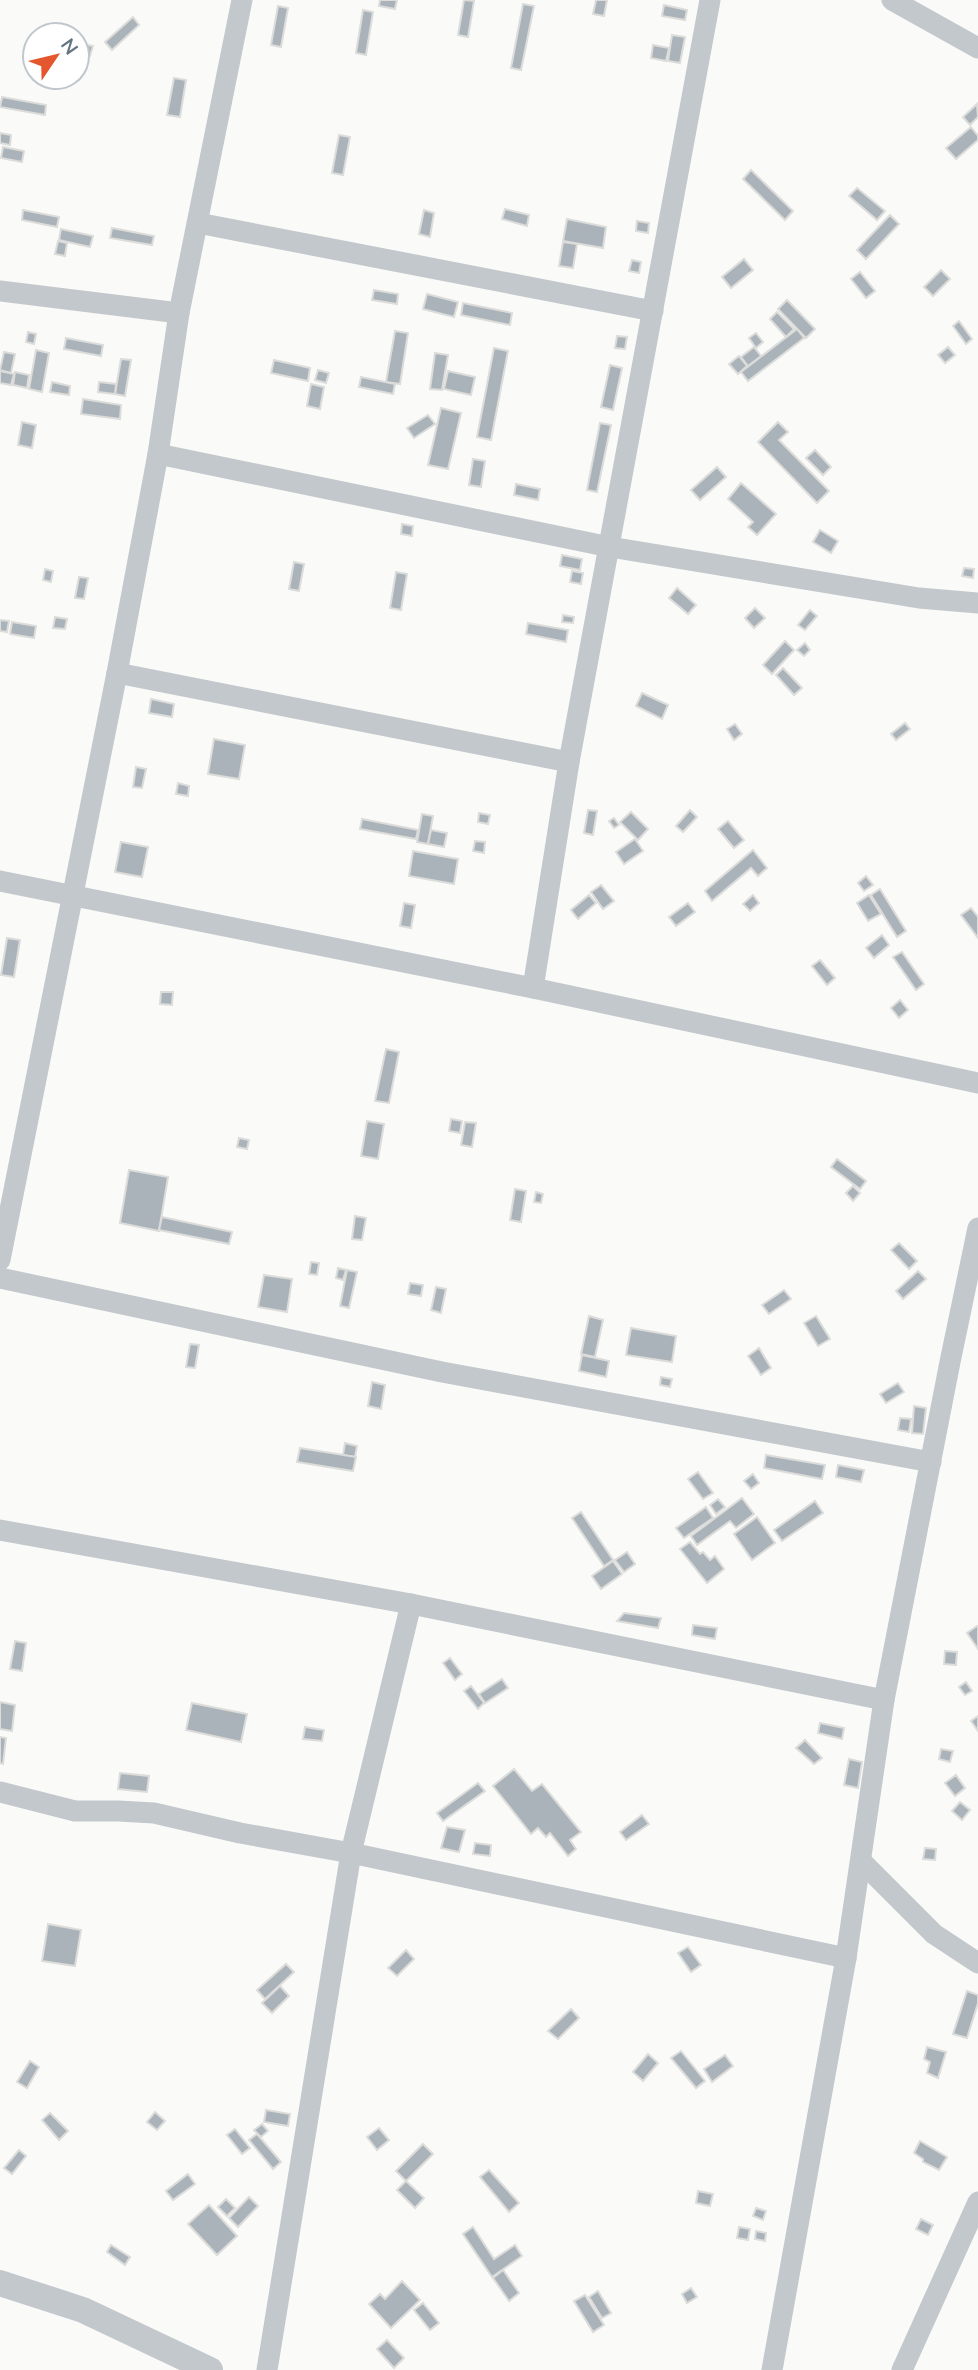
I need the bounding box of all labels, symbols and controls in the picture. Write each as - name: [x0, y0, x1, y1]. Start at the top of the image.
- north arrow: [21, 21, 91, 91]
- text: N: [56, 33, 84, 59]

